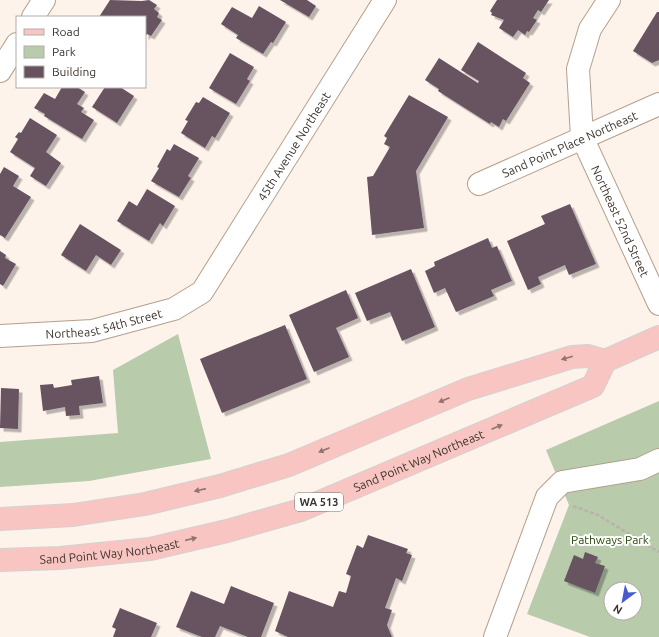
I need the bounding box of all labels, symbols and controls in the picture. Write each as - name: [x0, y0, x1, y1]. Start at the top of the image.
- legend: [16, 16, 146, 88]
- text: Road: [52, 25, 80, 38]
- text: Park: [52, 45, 76, 58]
- text: Building: [52, 65, 96, 78]
- street label: 45th Avenue Northeast: [255, 89, 332, 203]
- street label: Sand Point Place Northeast: [500, 108, 639, 179]
- street label: Northeast 52nd Street: [589, 163, 652, 279]
- street label: Northeast 54th Street: [45, 306, 164, 340]
- one-way arrow: [561, 356, 573, 362]
- one-way arrow: [437, 397, 449, 403]
- one-way arrow: [491, 424, 502, 430]
- street label: Sand Point Way Northeast: [351, 427, 486, 494]
- one-way arrow: [317, 448, 329, 454]
- one-way arrow: [194, 488, 207, 494]
- road number: WA 513: [295, 493, 343, 511]
- park label: Pathways Park: [571, 533, 649, 546]
- street label: Sand Point Way Northeast: [40, 536, 181, 565]
- one-way arrow: [185, 536, 198, 542]
- north arrow: [603, 581, 643, 621]
- text: N: [611, 602, 624, 617]

